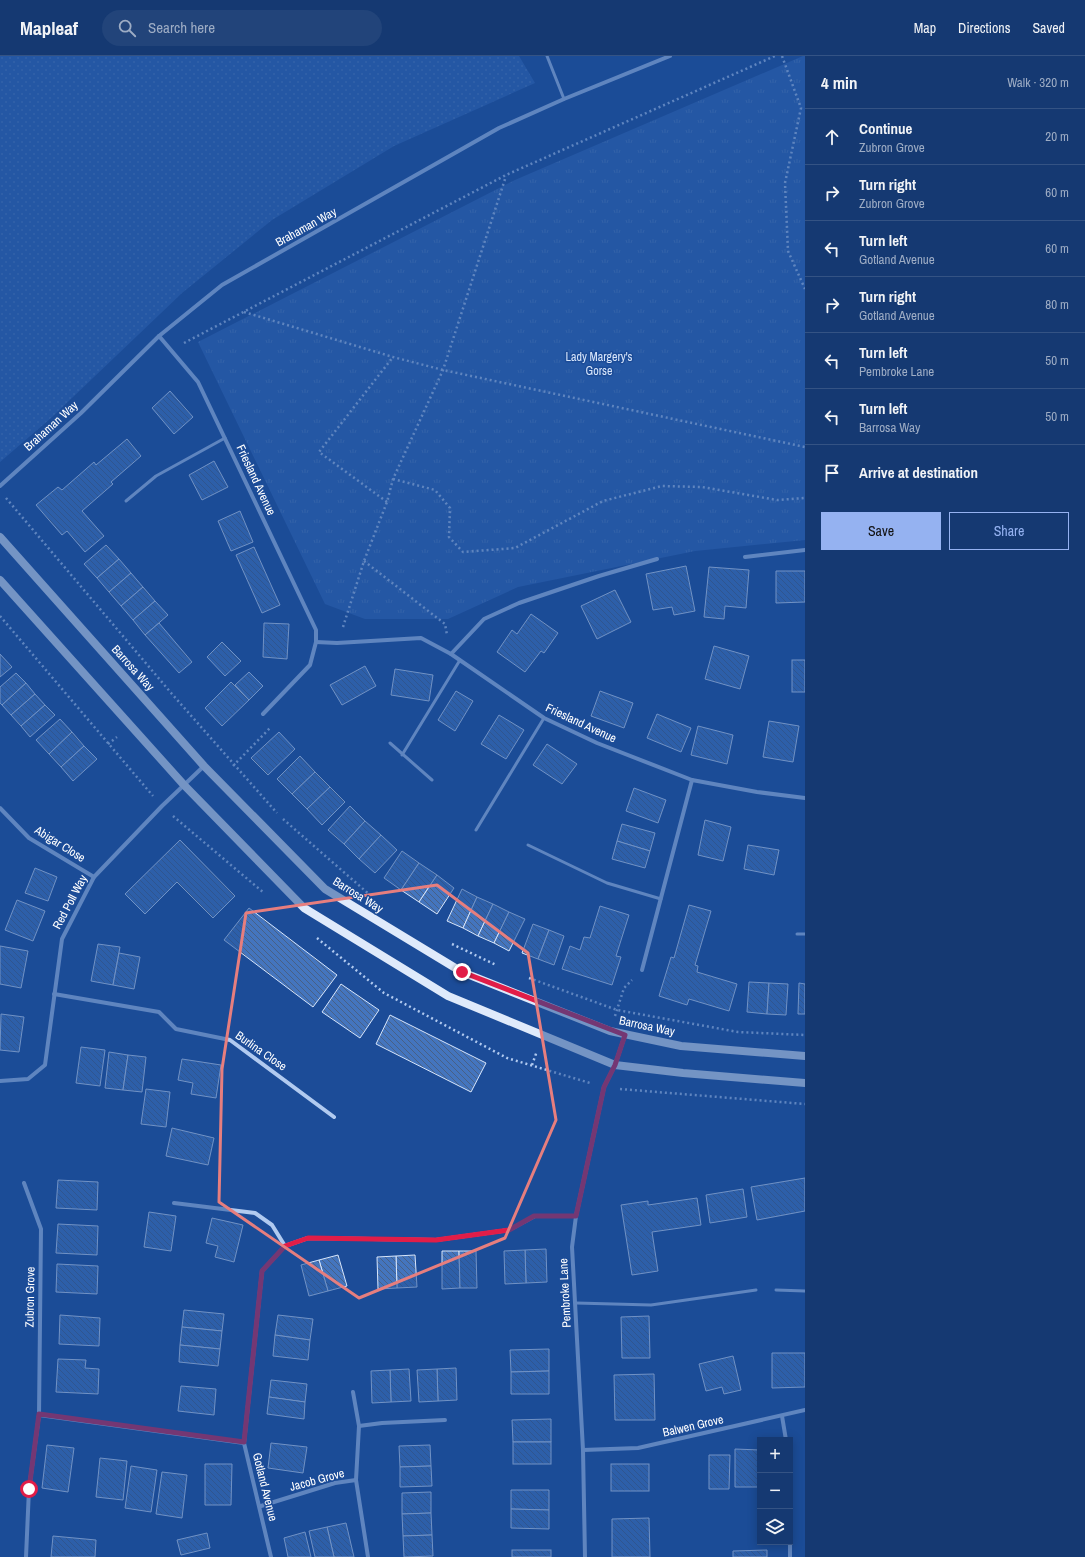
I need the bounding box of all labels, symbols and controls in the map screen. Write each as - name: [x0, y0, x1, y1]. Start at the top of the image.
- search box: [102, 10, 382, 46]
- text: Mapleaf: [20, 15, 78, 41]
- icon: search: [116, 17, 138, 39]
- text: Search here: [148, 17, 215, 38]
- text: Map: [914, 19, 936, 37]
- text: Directions: [958, 19, 1010, 37]
- text: Saved: [1032, 19, 1065, 37]
- text: 4 min: [821, 71, 857, 94]
- text: Walk · 320 m: [1007, 74, 1069, 91]
- text: Continue: [859, 118, 912, 139]
- icon: ahead: [821, 126, 843, 148]
- text: 20 m: [1045, 128, 1069, 145]
- text: Zubron Grove: [859, 139, 925, 156]
- text: Turn right: [859, 174, 916, 195]
- icon: right: [821, 182, 843, 204]
- text: 60 m: [1045, 184, 1069, 201]
- text: Zubron Grove: [859, 195, 925, 212]
- street label: Brahaman Way: [273, 204, 339, 250]
- text: Turn left: [859, 230, 907, 251]
- icon: left: [821, 238, 843, 260]
- text: 60 m: [1045, 240, 1069, 257]
- text: Gotland Avenue: [859, 251, 935, 268]
- text: Turn right: [859, 286, 916, 307]
- icon: right: [821, 294, 843, 316]
- text: 80 m: [1045, 296, 1069, 313]
- text: Gotland Avenue: [859, 307, 935, 324]
- text: Turn left: [859, 342, 907, 363]
- park label: Lady Margery's Gorse: [566, 349, 633, 379]
- icon: left: [821, 350, 843, 372]
- text: 50 m: [1045, 352, 1069, 369]
- text: Pembroke Lane: [859, 363, 934, 380]
- street label: Brahaman Way: [21, 397, 81, 455]
- text: Turn left: [859, 398, 907, 419]
- icon: left: [821, 406, 843, 428]
- text: 50 m: [1045, 408, 1069, 425]
- text: Barrosa Way: [859, 419, 920, 436]
- street label: Friesland Avenue: [233, 442, 279, 518]
- icon: arrive: [821, 462, 843, 484]
- text: Arrive at destination: [859, 462, 978, 483]
- button: Save: [821, 512, 941, 550]
- button: Share: [949, 512, 1069, 550]
- street label: Barrosa Way: [108, 642, 158, 694]
- street label: Friesland Avenue: [543, 700, 619, 746]
- street label: Abigar Close: [31, 822, 88, 866]
- street label: Red Poll Way: [49, 872, 91, 932]
- street label: Barrosa Way: [330, 873, 386, 917]
- route end: [453, 963, 471, 981]
- street label: Barrosa Way: [618, 1012, 676, 1040]
- street label: Burlina Close: [232, 1028, 290, 1074]
- street label: Pembroke Lane: [555, 1258, 575, 1328]
- street label: Zubron Grove: [21, 1267, 39, 1327]
- street label: Balwen Grove: [661, 1411, 725, 1441]
- map controls: [757, 1437, 793, 1545]
- button: +: [757, 1437, 793, 1473]
- street label: Gotland Avenue: [249, 1451, 281, 1523]
- street label: Jacob Grove: [288, 1465, 346, 1495]
- button: −: [757, 1473, 793, 1509]
- route start: [20, 1480, 38, 1498]
- button: layers: [757, 1509, 793, 1545]

